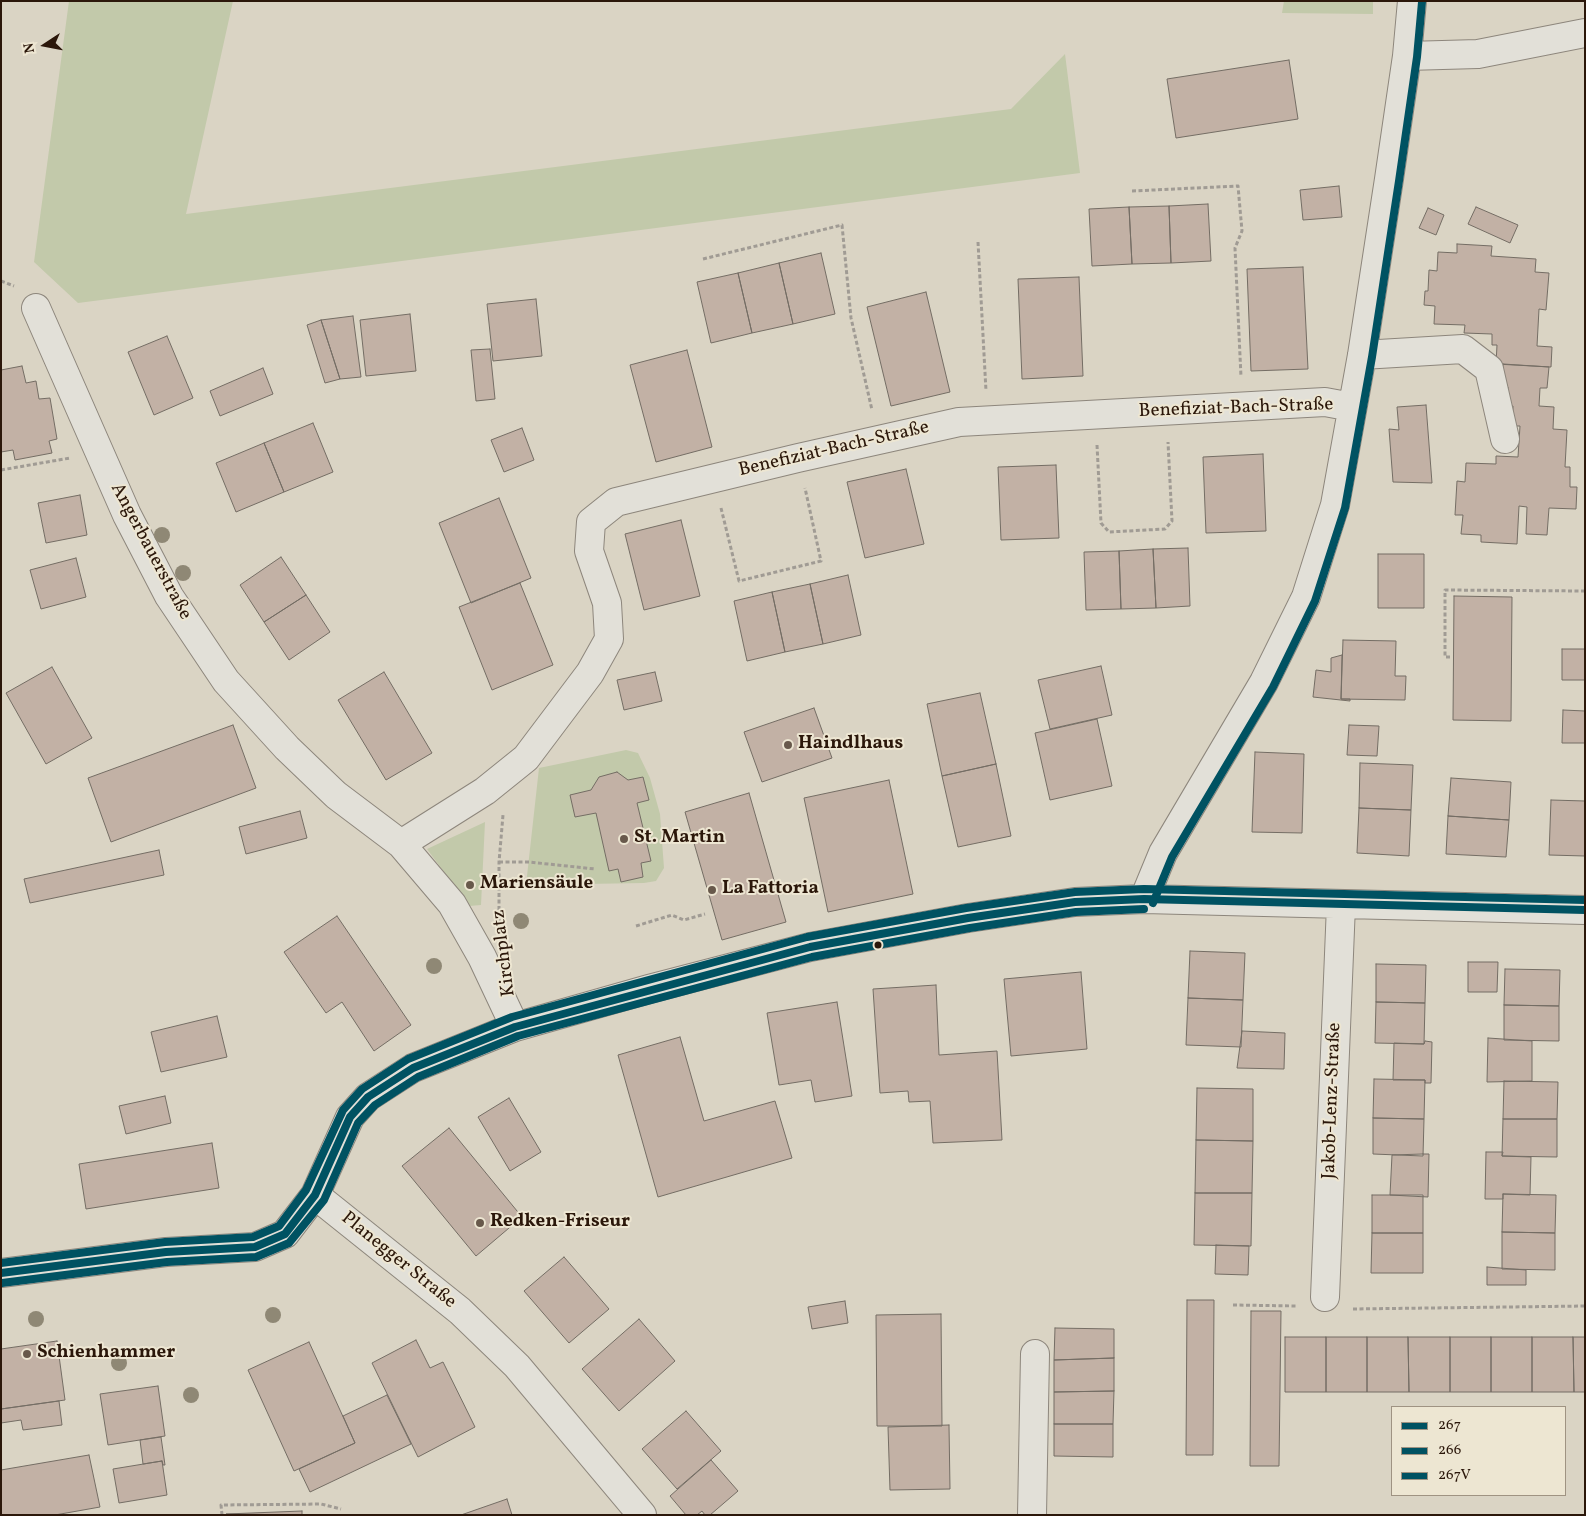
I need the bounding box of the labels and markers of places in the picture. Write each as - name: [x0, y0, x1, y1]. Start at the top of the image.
- place label: Haindlhaus: [798, 734, 903, 756]
- marker: Haindlhaus: [782, 739, 794, 751]
- place label: St. Martin: [634, 828, 725, 850]
- marker: St. Martin: [618, 833, 630, 845]
- place label: Mariensäule: [480, 874, 593, 896]
- marker: Mariensäule: [464, 879, 476, 891]
- place label: La Fattoria: [722, 879, 819, 901]
- marker: La Fattoria: [706, 884, 718, 896]
- unlabelled marker: [873, 940, 883, 950]
- place label: Redken-Friseur: [490, 1212, 630, 1234]
- marker: Redken-Friseur: [474, 1217, 486, 1229]
- place label: Schienhammer: [37, 1343, 175, 1365]
- marker: Schienhammer: [21, 1348, 33, 1360]

